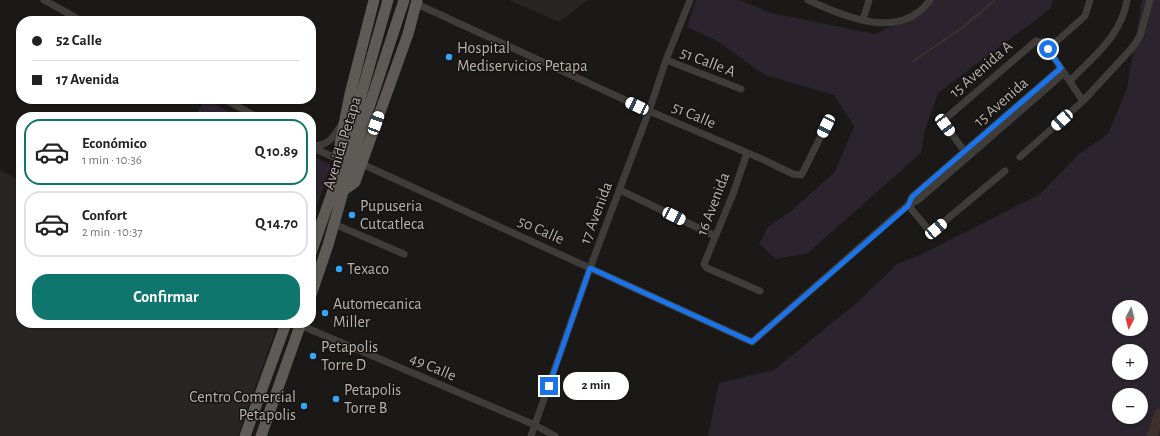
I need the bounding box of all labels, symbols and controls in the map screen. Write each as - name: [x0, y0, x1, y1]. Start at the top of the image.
- text: 52 Calle: [56, 33, 102, 48]
- street label: 15 Avenida A: [945, 36, 1017, 102]
- place label: Hospital Mediservicios Petapa: [457, 40, 588, 74]
- route start: [1039, 40, 1057, 58]
- street label: 51 Calle A: [678, 44, 738, 80]
- marker: Hospital Mediservicios Petapa: [444, 52, 454, 62]
- text: 17 Avenida: [56, 72, 119, 87]
- street label: 15 Avenida: [970, 73, 1032, 131]
- street label: Avenida Petapa: [320, 95, 364, 191]
- car: [624, 95, 650, 117]
- street label: 51 Calle: [670, 99, 718, 131]
- car: [1049, 108, 1075, 132]
- car: [366, 110, 386, 136]
- car: [933, 112, 957, 138]
- car: [815, 113, 837, 139]
- icon: car: [34, 134, 70, 170]
- text: Económico: [82, 136, 147, 151]
- text: Q 10.89: [255, 144, 298, 159]
- text: 1 min · 10:36: [82, 154, 142, 167]
- street label: 16 Avenida: [694, 170, 732, 238]
- street label: 17 Avenida: [577, 180, 615, 246]
- place label: Pupuseria Cutcatleca: [360, 198, 424, 232]
- car: [661, 205, 687, 227]
- icon: car: [34, 206, 70, 242]
- text: Confort: [82, 208, 127, 223]
- marker: Pupuseria Cutcatleca: [347, 210, 357, 220]
- street label: 50 Calle: [515, 213, 567, 247]
- text: Q 14.70: [255, 216, 298, 231]
- car: [923, 217, 949, 241]
- text: 2 min · 10:37: [82, 226, 143, 239]
- place label: Texaco: [347, 261, 389, 277]
- marker: Texaco: [334, 264, 344, 274]
- button: Confirmar: [32, 274, 300, 320]
- place label: Automecanica Miller: [333, 296, 422, 330]
- north arrow: [1112, 300, 1148, 336]
- map controls: [1112, 300, 1148, 424]
- marker: Automecanica Miller: [320, 308, 330, 318]
- place label: Petapolis Torre D: [321, 339, 378, 373]
- button: +: [1112, 344, 1148, 380]
- street label: 49 Calle: [407, 350, 459, 384]
- marker: Petapolis Torre D: [308, 351, 318, 361]
- callout: 2 min: [563, 372, 629, 400]
- route end: [540, 377, 558, 395]
- text: 2 min: [582, 379, 610, 392]
- place label: Petapolis Torre B: [344, 382, 401, 416]
- button: −: [1112, 388, 1148, 424]
- place label: Centro Comercial Petapolis: [189, 389, 296, 423]
- marker: Petapolis Torre B: [331, 394, 341, 404]
- marker: Centro Comercial Petapolis: [299, 401, 309, 411]

